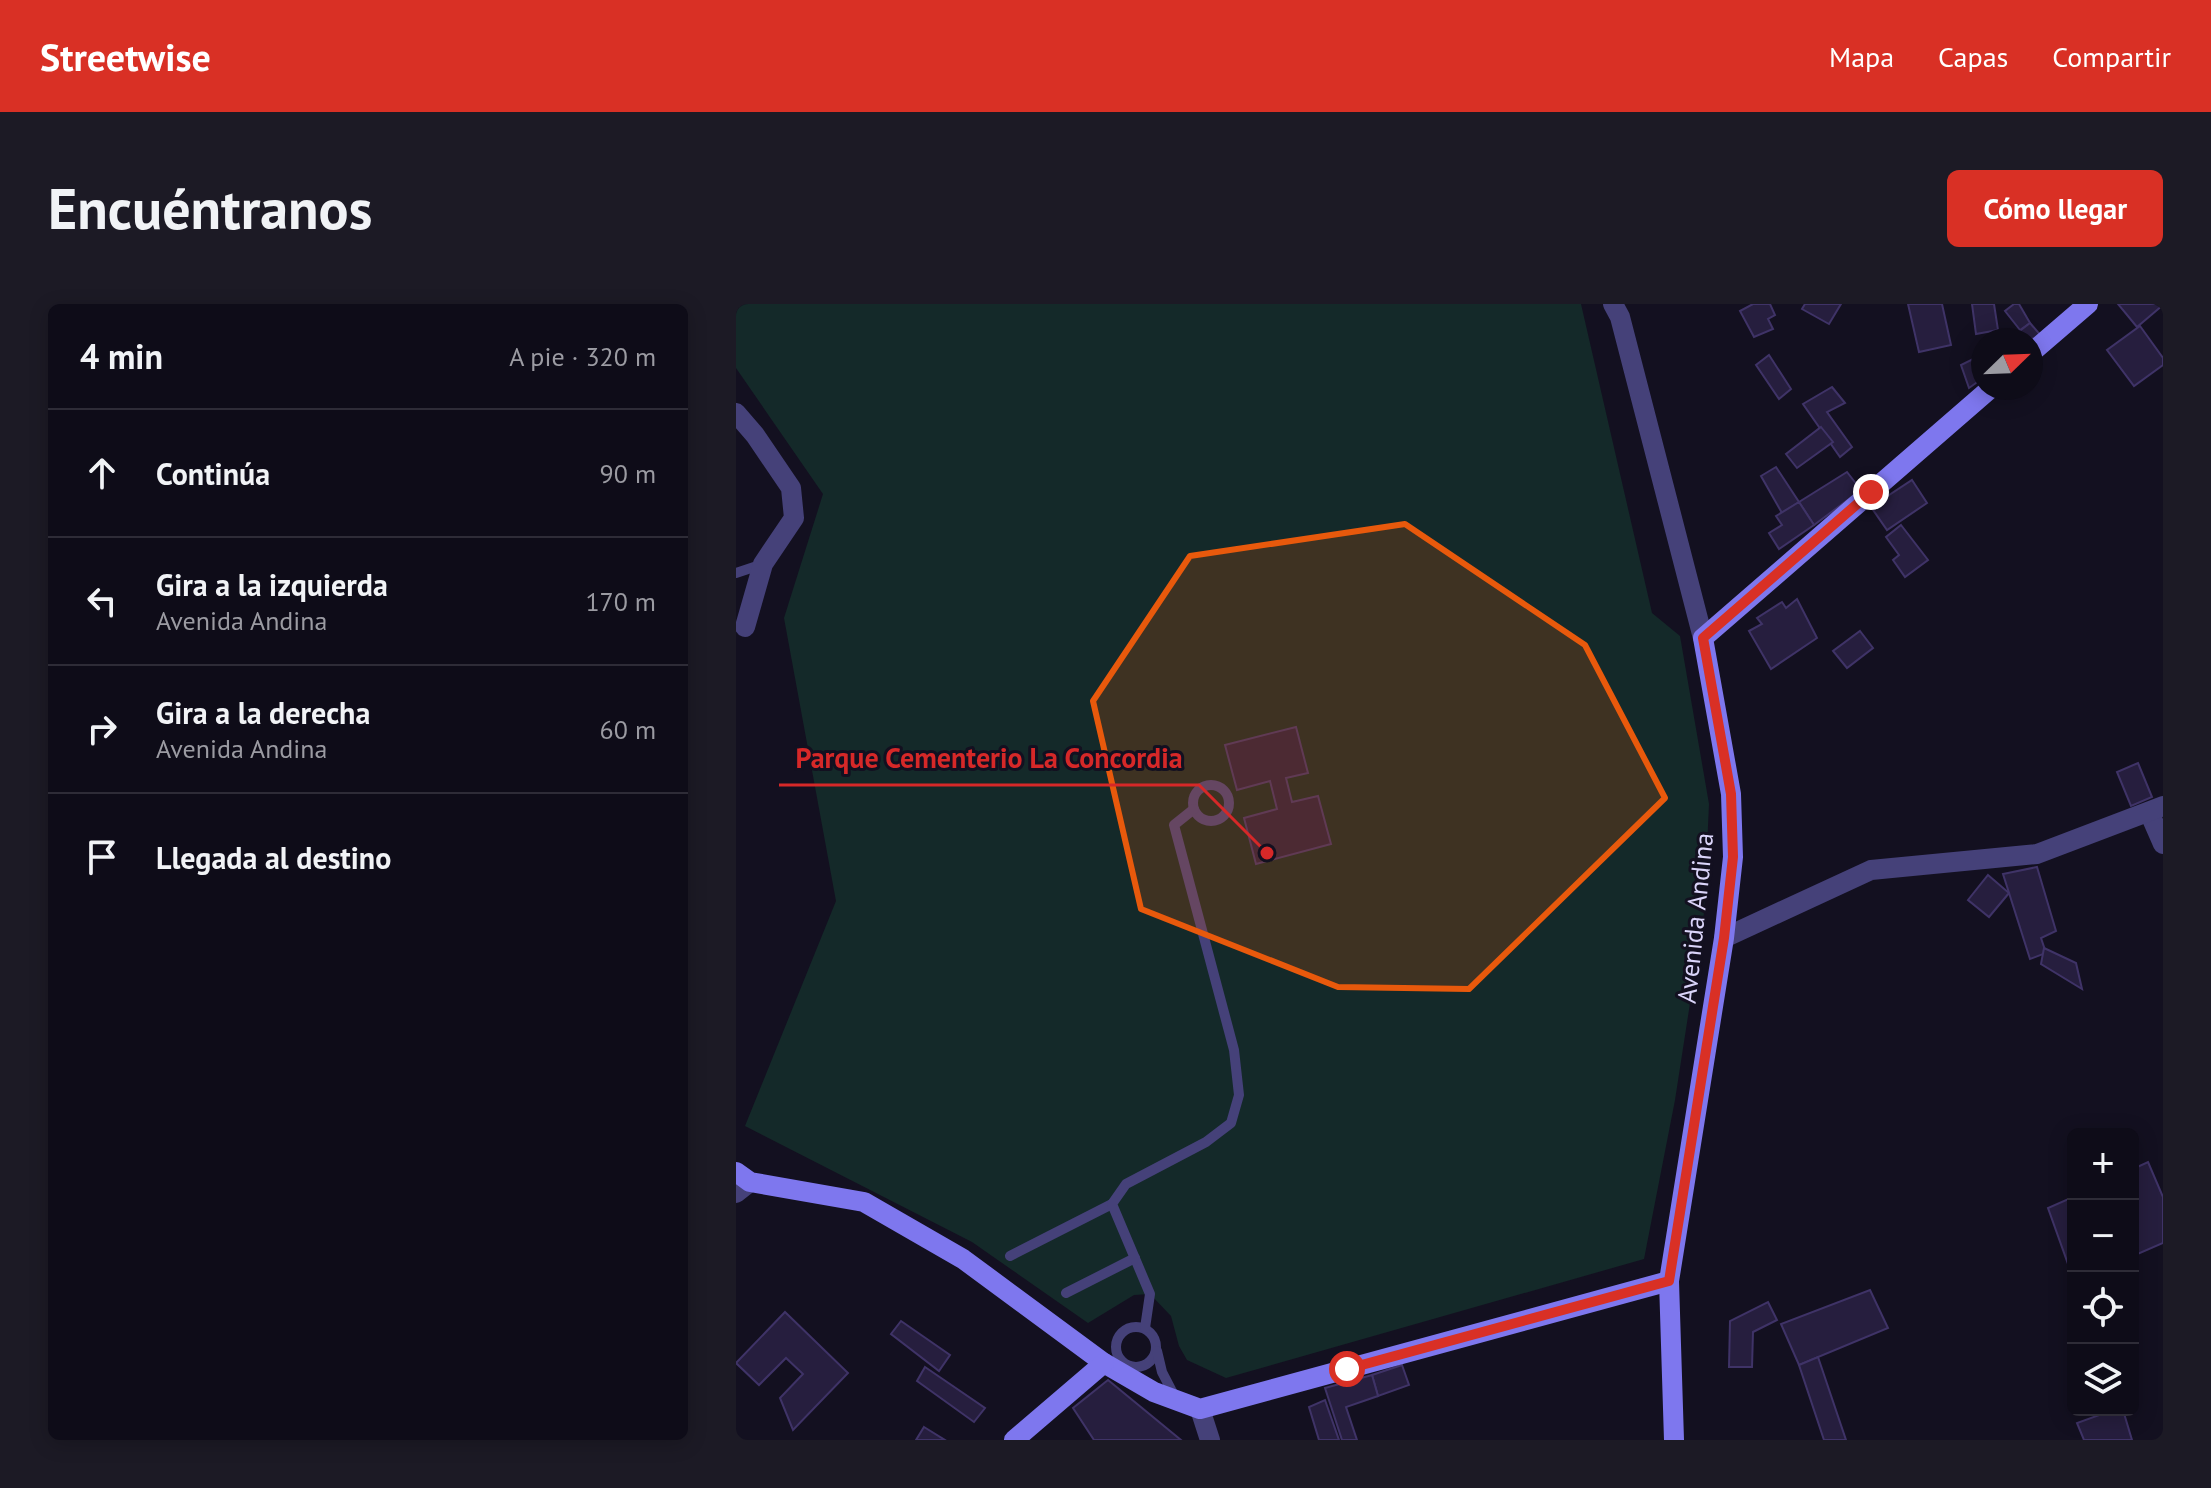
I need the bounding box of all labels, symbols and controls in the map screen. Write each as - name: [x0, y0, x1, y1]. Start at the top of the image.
- text: Streetwise: [40, 32, 211, 81]
- text: Mapa: [1829, 38, 1894, 75]
- text: Capas: [1938, 38, 2008, 75]
- text: Compartir: [2052, 38, 2171, 75]
- button: Cómo llegar: [1947, 170, 2163, 247]
- text: Encuéntranos: [48, 172, 372, 244]
- north arrow: [1971, 328, 2043, 400]
- text: 4 min: [80, 334, 163, 378]
- text: A pie · 320 m: [509, 340, 656, 373]
- icon: ahead: [80, 451, 124, 495]
- text: Continúa: [156, 454, 270, 493]
- text: 90 m: [600, 457, 656, 490]
- route end: [1853, 474, 1889, 510]
- text: Gira a la izquierda: [156, 565, 388, 604]
- icon: left: [80, 579, 124, 623]
- text: 170 m: [585, 585, 656, 618]
- text: Avenida Andina: [156, 604, 327, 637]
- text: Gira a la derecha: [156, 693, 370, 732]
- icon: right: [80, 707, 124, 751]
- text: 60 m: [600, 713, 656, 746]
- text: Avenida Andina: [156, 732, 327, 765]
- callout: Parque Cementerio La Concordia: [779, 733, 1199, 785]
- text: Parque Cementerio La Concordia: [795, 739, 1183, 776]
- street label: Avenida Andina: [1670, 831, 1720, 1005]
- icon: arrive: [80, 835, 124, 879]
- text: Llegada al destino: [156, 838, 391, 877]
- map controls: [2067, 1128, 2139, 1416]
- button: +: [2067, 1128, 2139, 1200]
- button: −: [2067, 1200, 2139, 1272]
- button: locate: [2067, 1272, 2139, 1344]
- button: layers: [2067, 1344, 2139, 1416]
- route start: [1329, 1351, 1365, 1387]

